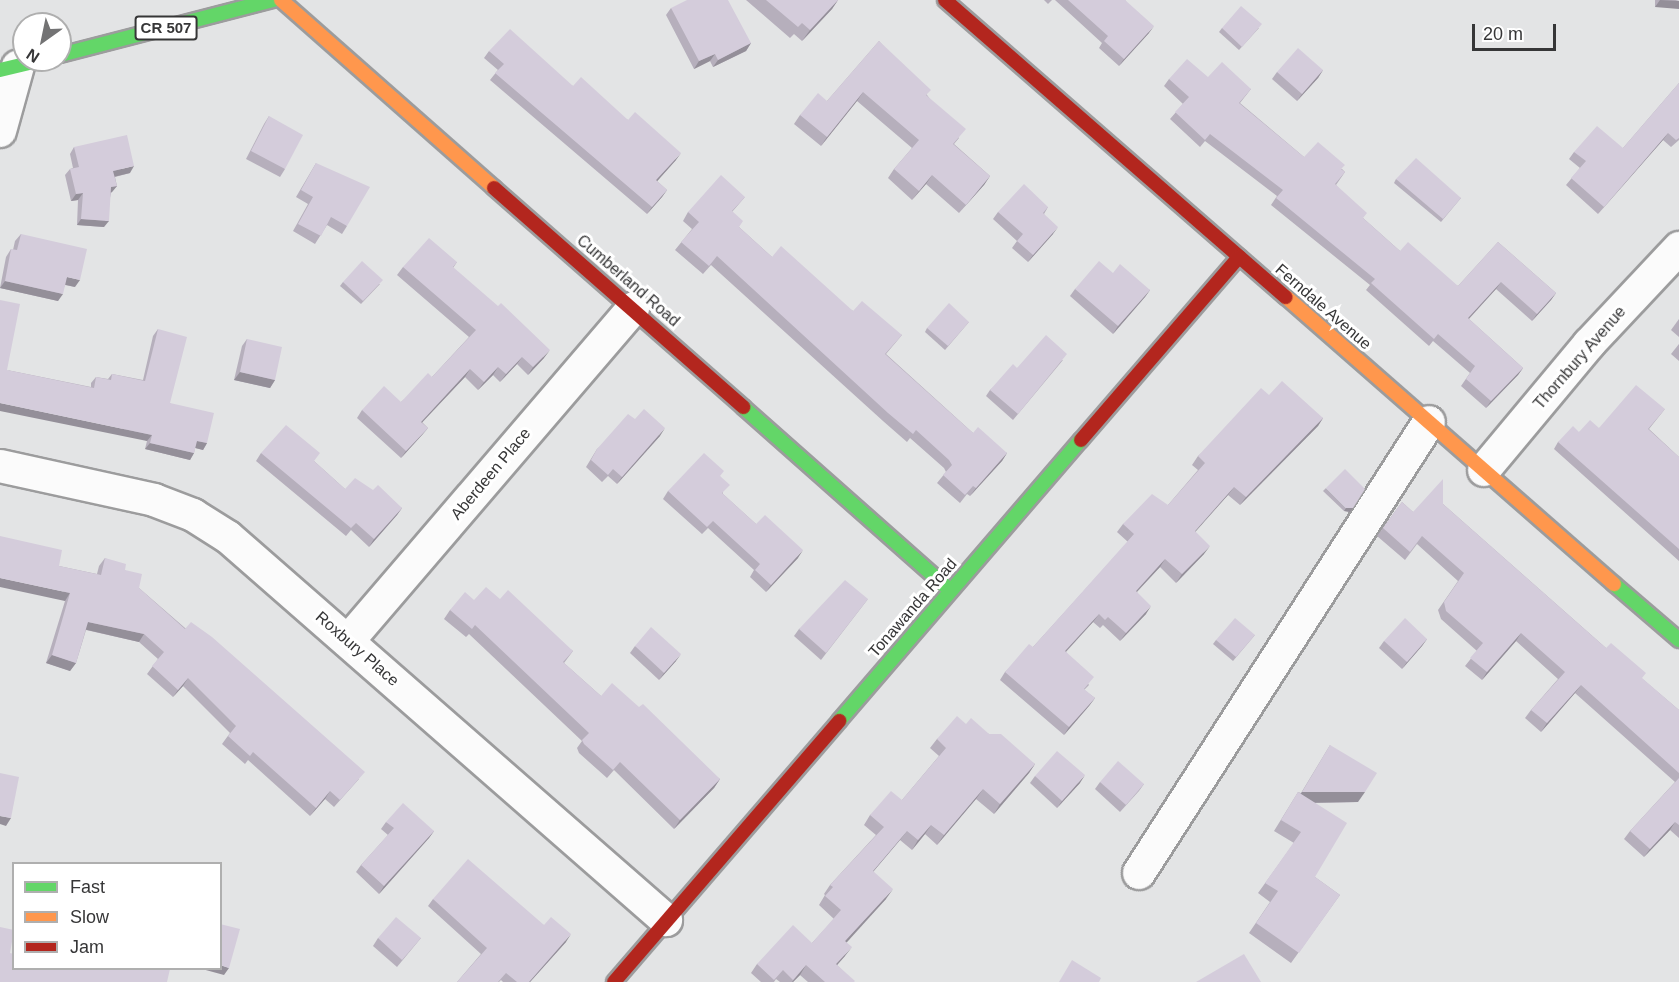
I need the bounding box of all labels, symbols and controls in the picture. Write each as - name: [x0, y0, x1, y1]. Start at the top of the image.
- north arrow: [12, 12, 72, 72]
- scale bar: [1475, 12, 1559, 50]
- road number: CR 507: [134, 16, 198, 40]
- text: 20 m: [1483, 24, 1523, 44]
- text: N: [24, 46, 42, 66]
- street label: Cumberland Road: [573, 231, 683, 331]
- street label: Ferndale Avenue: [1271, 260, 1375, 354]
- street label: Thornbury Avenue: [1530, 302, 1630, 414]
- street label: Aberdeen Place: [447, 424, 535, 524]
- street label: Tonawanda Road: [865, 555, 961, 661]
- street label: Roxbury Place: [311, 608, 403, 690]
- legend: [12, 862, 222, 970]
- text: Fast: [70, 877, 105, 897]
- text: Slow: [70, 907, 109, 927]
- text: Jam: [70, 937, 104, 957]

